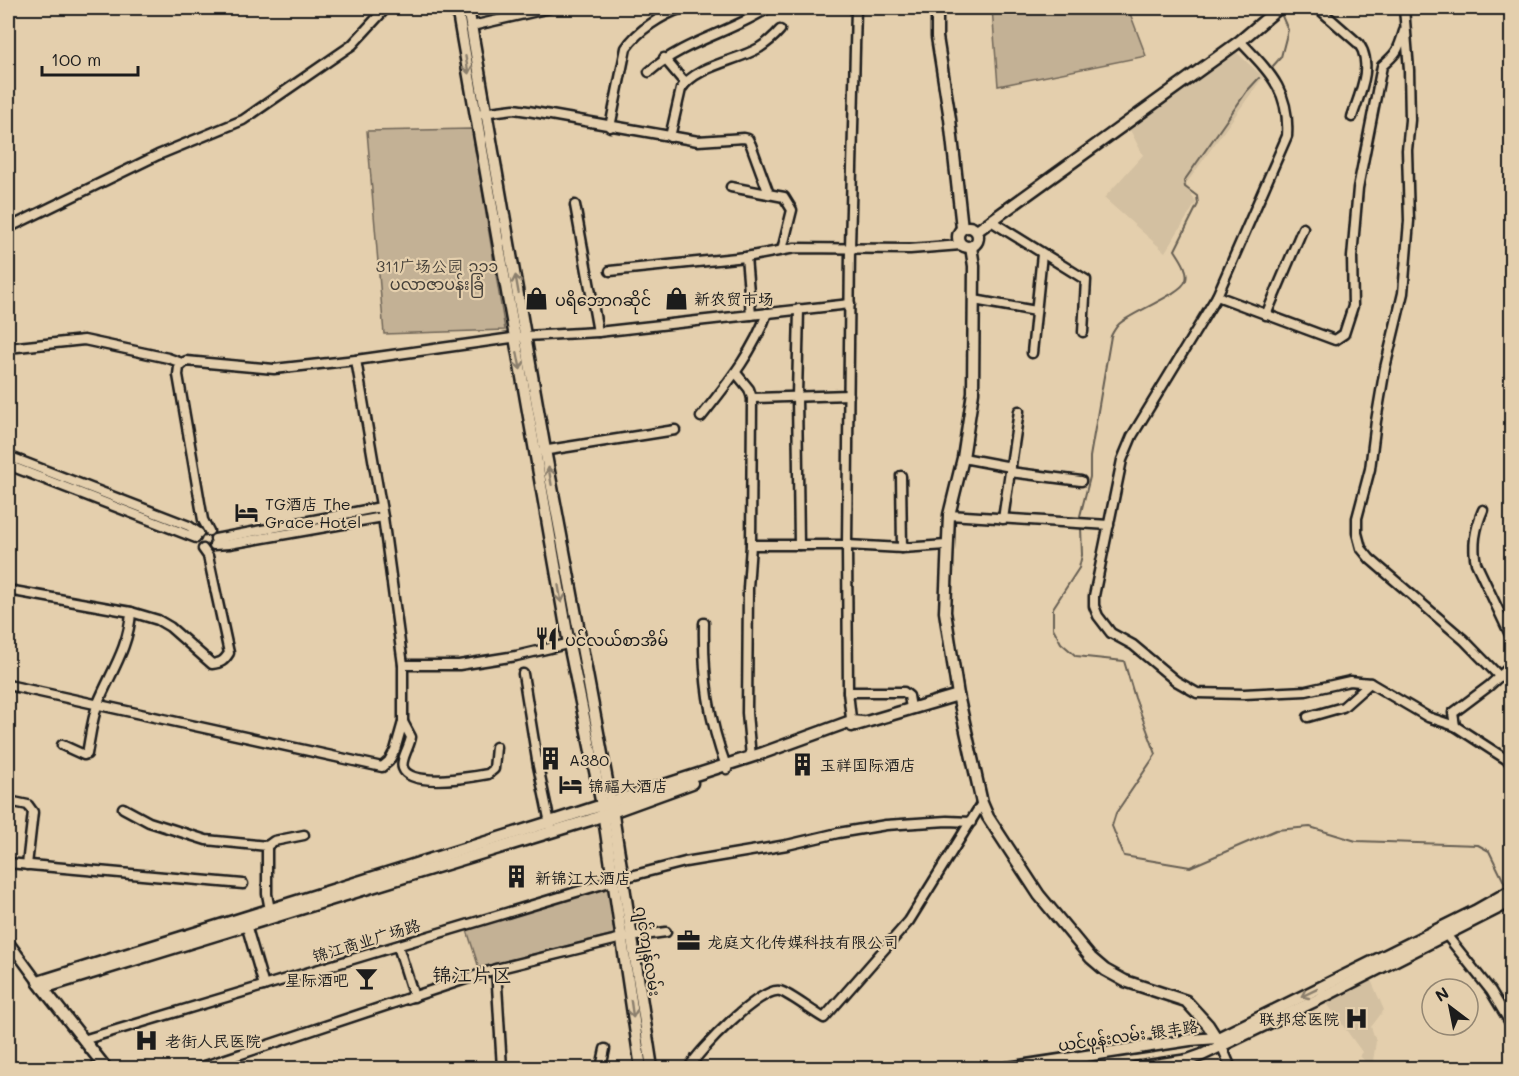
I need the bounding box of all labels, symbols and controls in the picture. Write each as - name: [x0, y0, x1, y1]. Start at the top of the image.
- scale bar: [42, 39, 138, 77]
- text: 100 m: [51, 47, 101, 71]
- one-way arrow: [462, 55, 473, 74]
- park label: 311广场公园 ၃၁၁ ပလာဇာပန်းခြံ: [376, 255, 498, 298]
- one-way arrow: [511, 275, 522, 295]
- shop icon: 新农贸市场: [663, 285, 689, 311]
- shop icon: ပရိဘောဂဆိုင်: [524, 286, 550, 312]
- place label: 新农贸市场: [694, 288, 774, 309]
- place label: ပရိဘောဂဆိုင်: [555, 289, 651, 315]
- one-way arrow: [514, 350, 525, 370]
- one-way arrow: [544, 467, 555, 487]
- place label: TG酒店 The Grace Hotel: [265, 493, 361, 532]
- hotel icon: TG酒店 The Grace Hotel: [234, 499, 260, 525]
- one-way arrow: [555, 584, 566, 603]
- restaurant icon: ပင်လယ်စာအိမ်: [534, 626, 560, 652]
- place label: ပင်လယ်စာအိမ်: [565, 629, 668, 650]
- building icon: A380: [538, 746, 564, 772]
- place label: A380: [569, 749, 609, 770]
- building icon: 玉祥国际酒店: [789, 751, 815, 777]
- place label: 玉祥国际酒店: [820, 754, 916, 775]
- hotel icon: 锦福大酒店: [557, 772, 583, 798]
- place label: 锦福大酒店: [588, 775, 668, 796]
- building icon: 新锦江大酒店: [504, 864, 530, 890]
- place label: 新锦江大酒店: [535, 867, 631, 888]
- street label: ဂျင်ကျန်လမ်း: [628, 905, 666, 998]
- street label: 锦江商业广场路: [309, 914, 423, 966]
- office icon: 龙庭文化传媒科技有限公司: [676, 928, 702, 954]
- place label: 龙庭文化传媒科技有限公司: [707, 931, 899, 952]
- district label: 锦江片区: [432, 961, 512, 987]
- bar icon: 星际酒吧: [354, 966, 380, 992]
- place label: 星际酒吧: [285, 969, 349, 990]
- north arrow: [1420, 977, 1480, 1037]
- text: N: [1431, 982, 1453, 1006]
- one-way arrow: [1300, 988, 1318, 999]
- one-way arrow: [627, 998, 638, 1018]
- hospital icon: 联邦总医院: [1344, 1005, 1370, 1031]
- place label: 联邦总医院: [1259, 1008, 1339, 1029]
- street label: ယင်ဖုန်းလမ်း 银丰路: [1057, 1015, 1200, 1060]
- hospital icon: 老街人民医院: [134, 1027, 160, 1053]
- place label: 老街人民医院: [165, 1030, 261, 1051]

